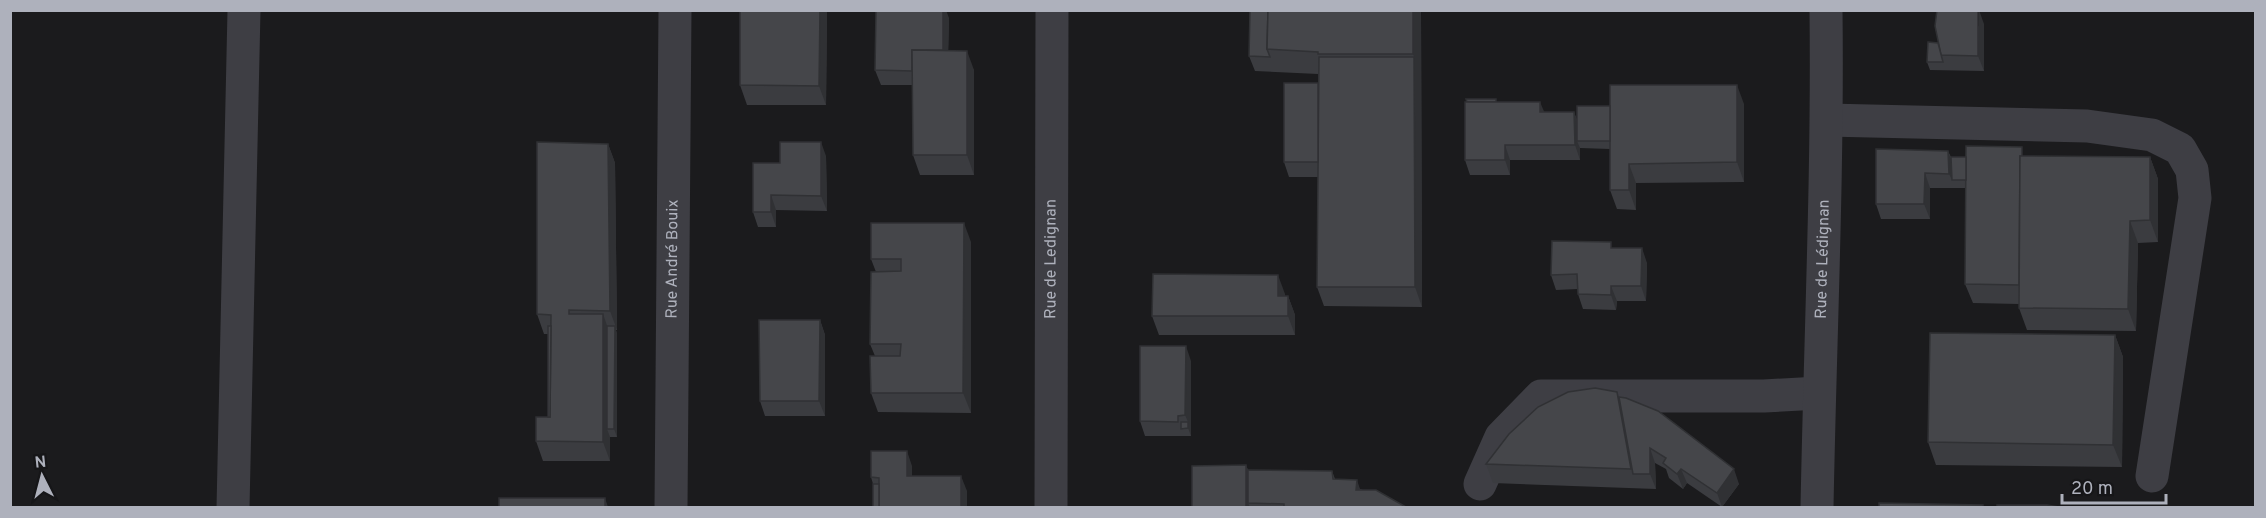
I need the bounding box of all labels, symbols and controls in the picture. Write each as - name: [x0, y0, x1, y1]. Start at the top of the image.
- street label: Rue André Bouix: [663, 199, 683, 319]
- street label: Rue de Ledignan: [1041, 199, 1062, 319]
- street label: Rue de Lédignan: [1812, 199, 1835, 319]
- north arrow: [12, 446, 72, 506]
- text: N: [34, 453, 47, 474]
- scale bar: [2062, 467, 2166, 505]
- text: 20 m: [2071, 478, 2113, 501]

